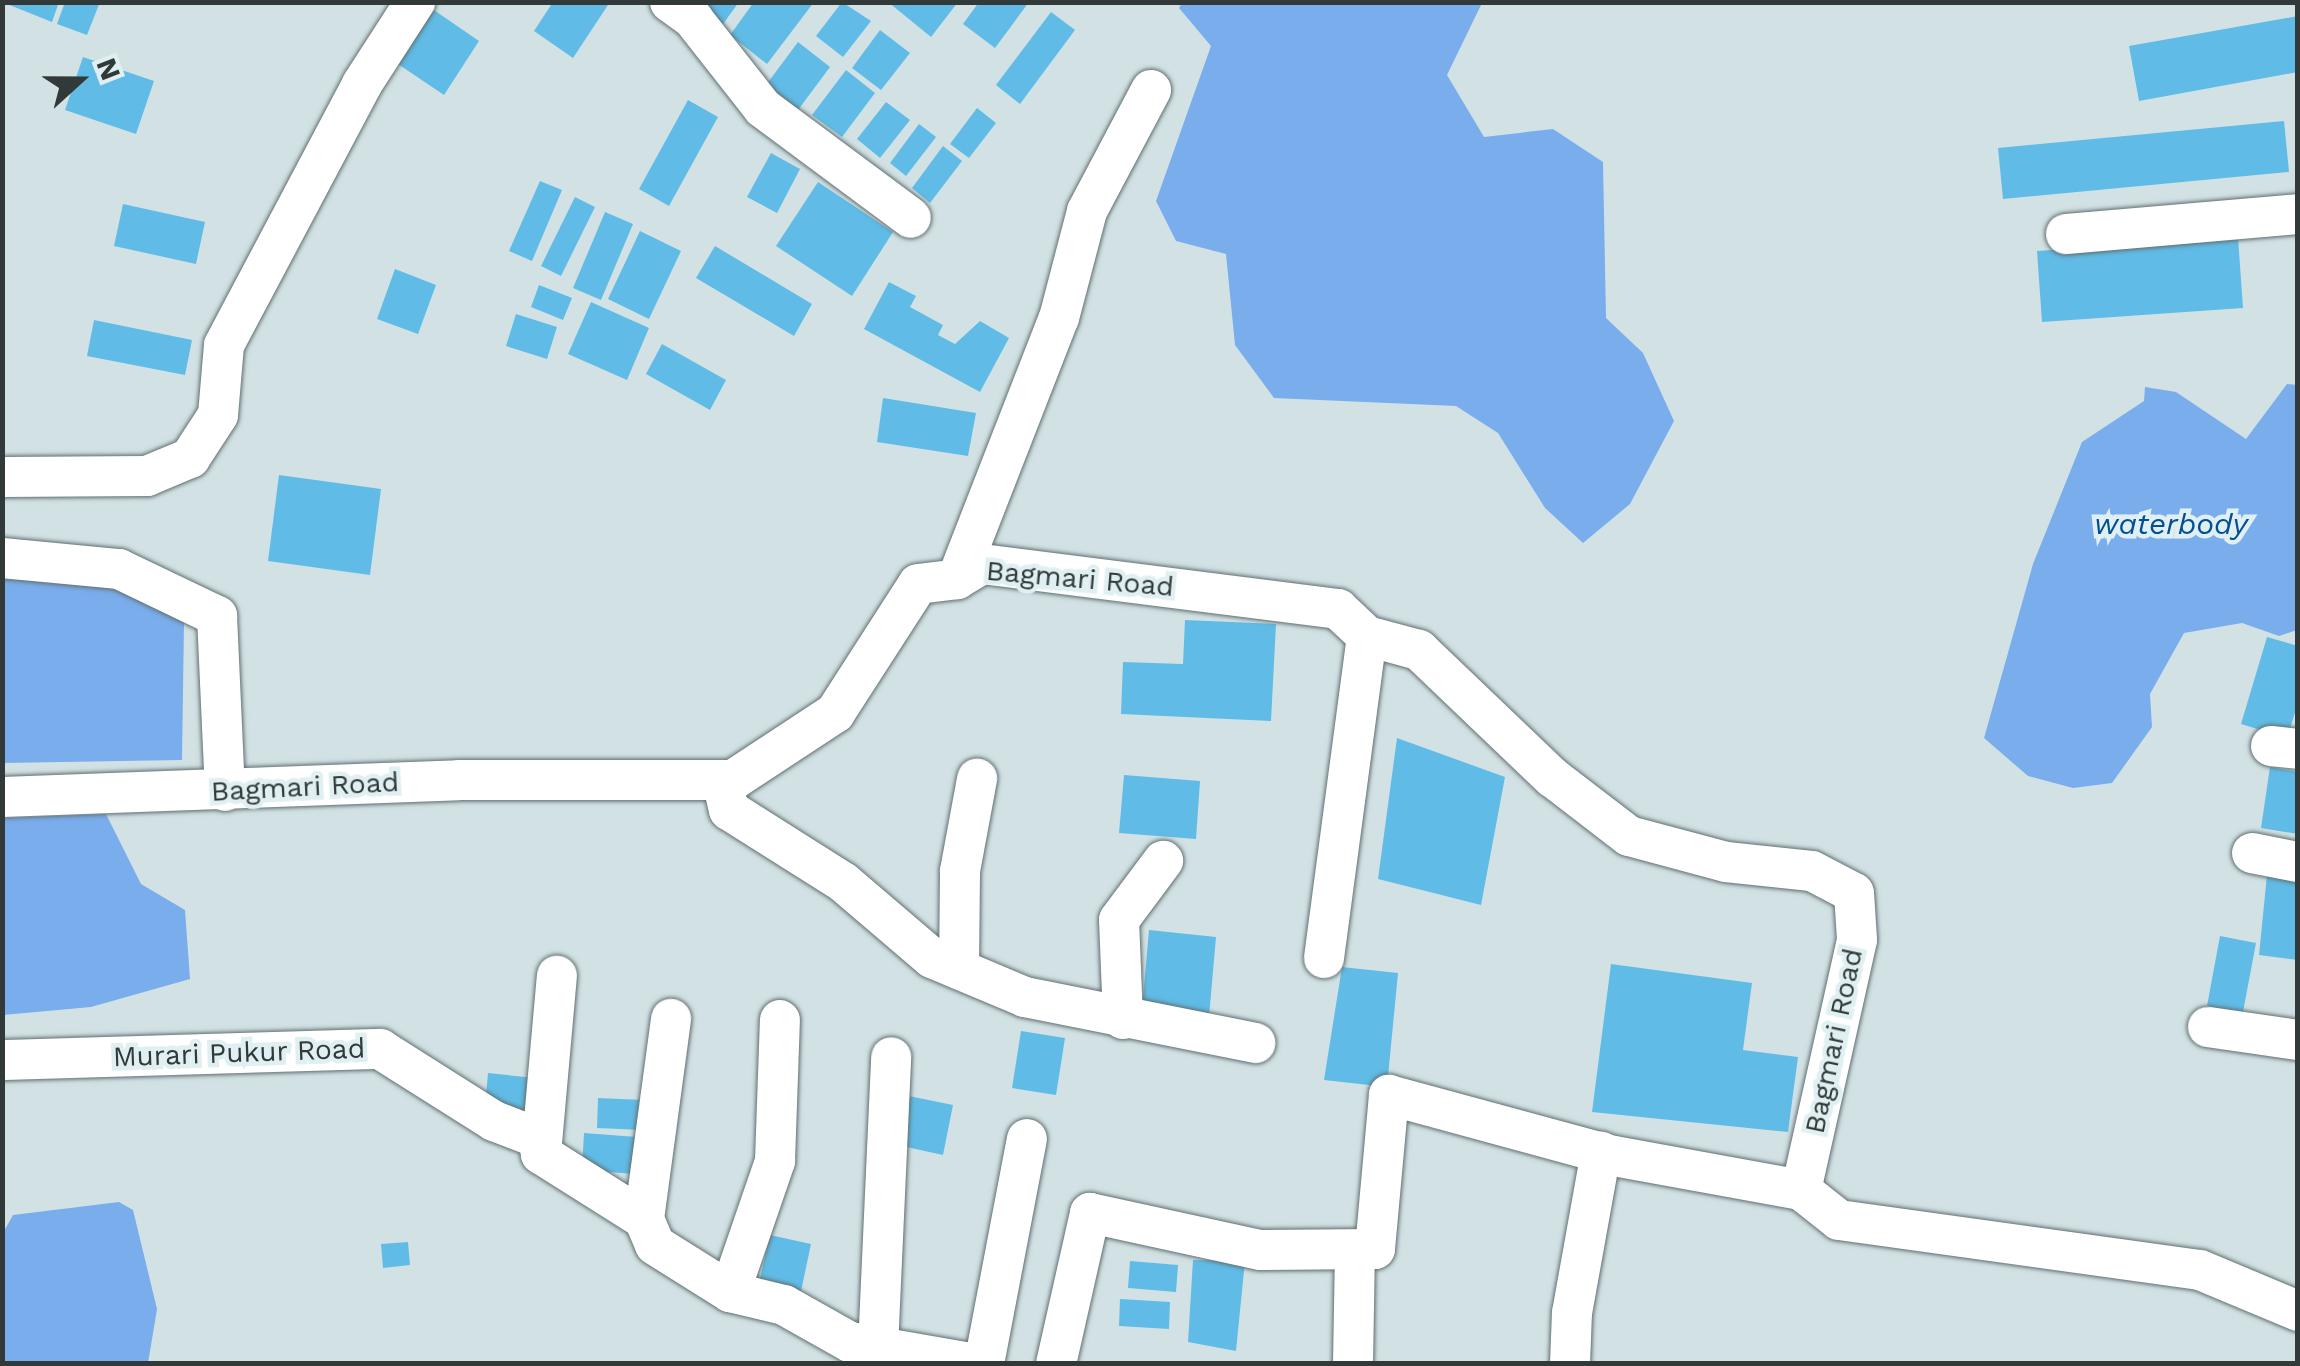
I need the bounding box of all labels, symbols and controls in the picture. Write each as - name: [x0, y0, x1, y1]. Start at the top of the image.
- north arrow: [30, 30, 130, 130]
- text: N: [89, 53, 128, 85]
- water label: waterbody: [2094, 506, 2248, 542]
- street label: Bagmari Road: [985, 554, 1175, 604]
- street label: Bagmari Road: [210, 765, 400, 809]
- street label: Bagmari Road: [1798, 945, 1870, 1137]
- street label: Murari Pukur Road: [112, 1032, 366, 1074]

